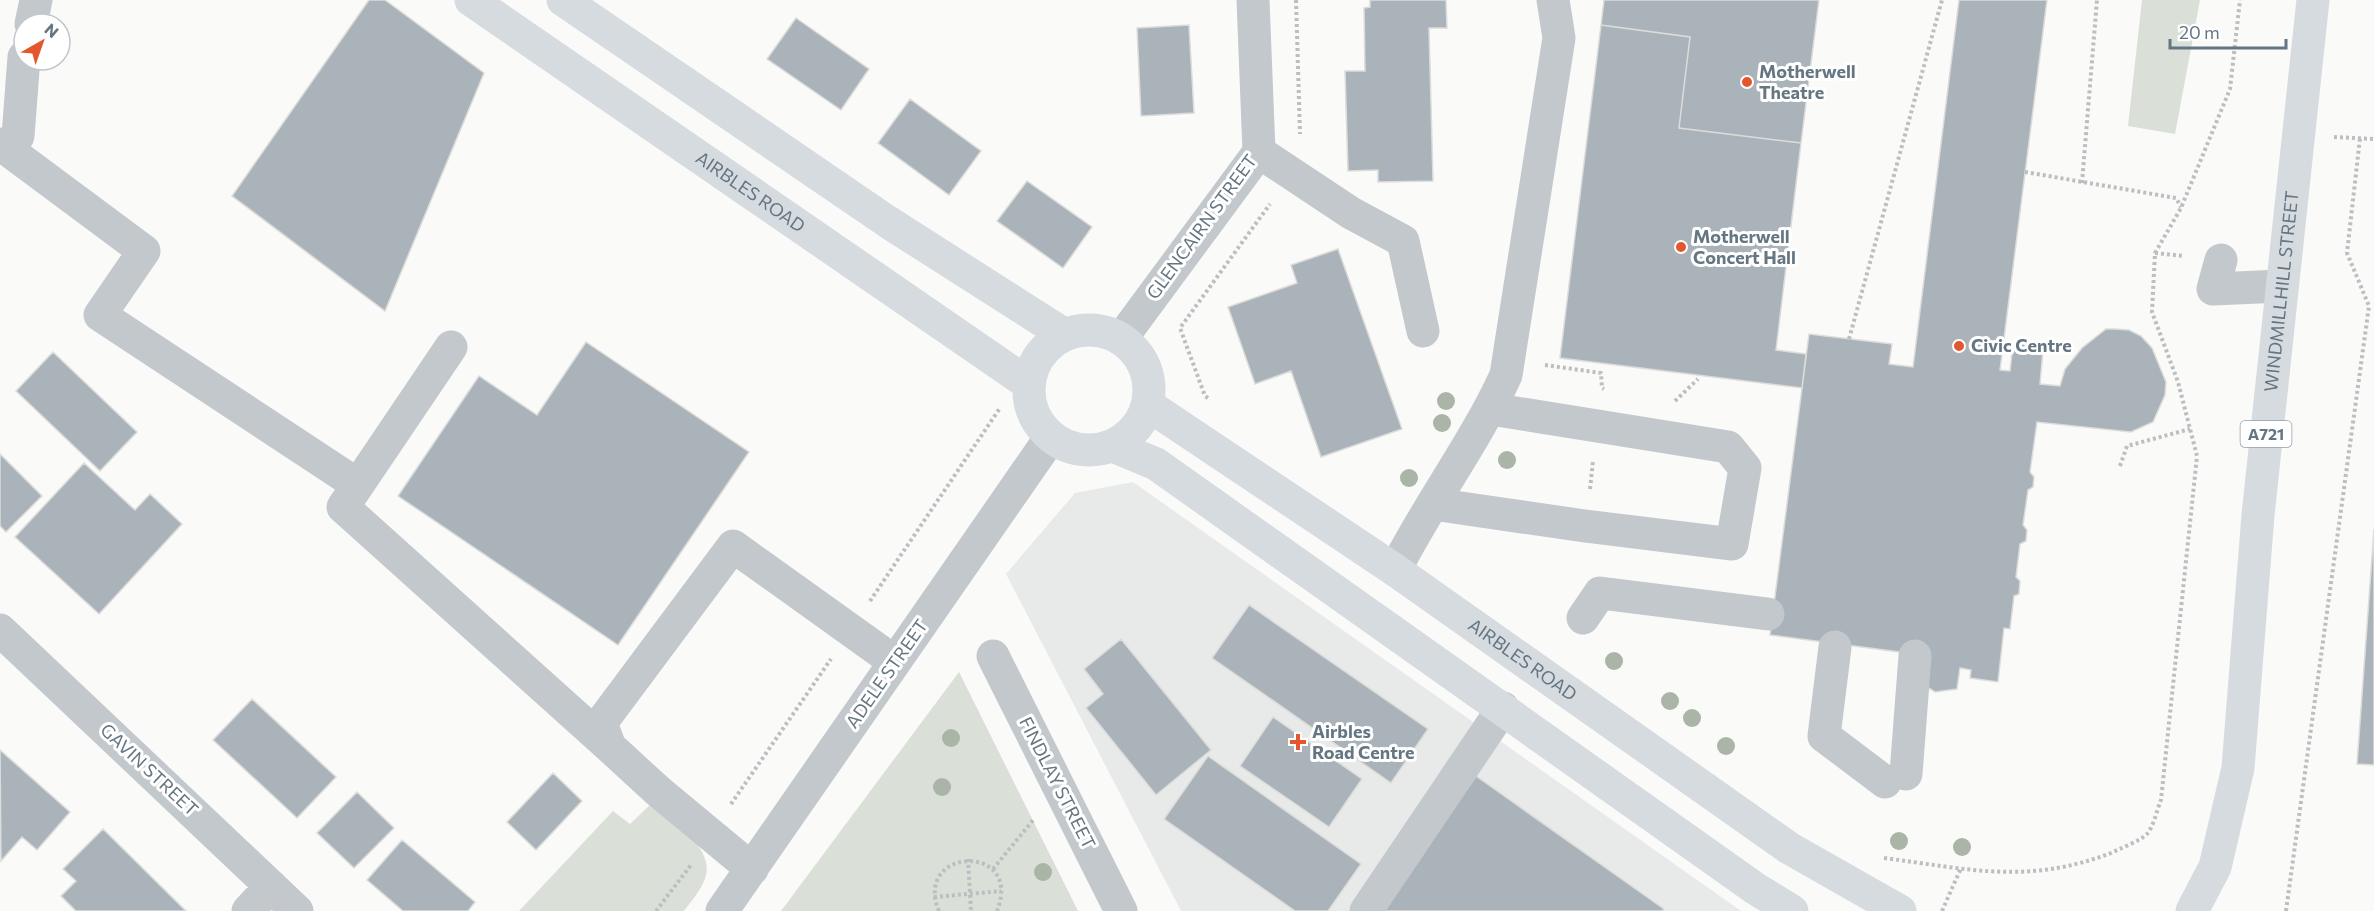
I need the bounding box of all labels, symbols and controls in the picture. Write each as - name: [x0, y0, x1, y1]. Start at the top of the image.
- north arrow: [12, 12, 72, 72]
- scale bar: [2170, 12, 2286, 50]
- text: N: [41, 19, 63, 41]
- text: 20 m: [2179, 21, 2220, 43]
- place label: Motherwell Theatre: [1759, 60, 1856, 103]
- marker: Motherwell Theatre: [1740, 75, 1754, 89]
- street label: AIRBLES ROAD: [692, 146, 810, 237]
- street label: GLENCAIRN STREET: [1141, 150, 1261, 303]
- street label: WINDMILLHILL STREET: [2259, 190, 2303, 393]
- place label: Motherwell Concert Hall: [1693, 225, 1796, 268]
- marker: Motherwell Concert Hall: [1674, 240, 1688, 254]
- place label: Civic Centre: [1971, 334, 2072, 356]
- marker: Civic Centre: [1952, 339, 1966, 353]
- road number: A721: [2240, 421, 2292, 447]
- street label: AIRBLES ROAD: [1464, 613, 1582, 705]
- street label: ADELE STREET: [841, 615, 932, 732]
- street label: FINDLAY STREET: [1015, 713, 1101, 852]
- street label: GAVIN STREET: [96, 718, 203, 820]
- place label: Airbles Road Centre: [1312, 720, 1414, 763]
- marker: Airbles Road Centre: [1289, 733, 1307, 751]

